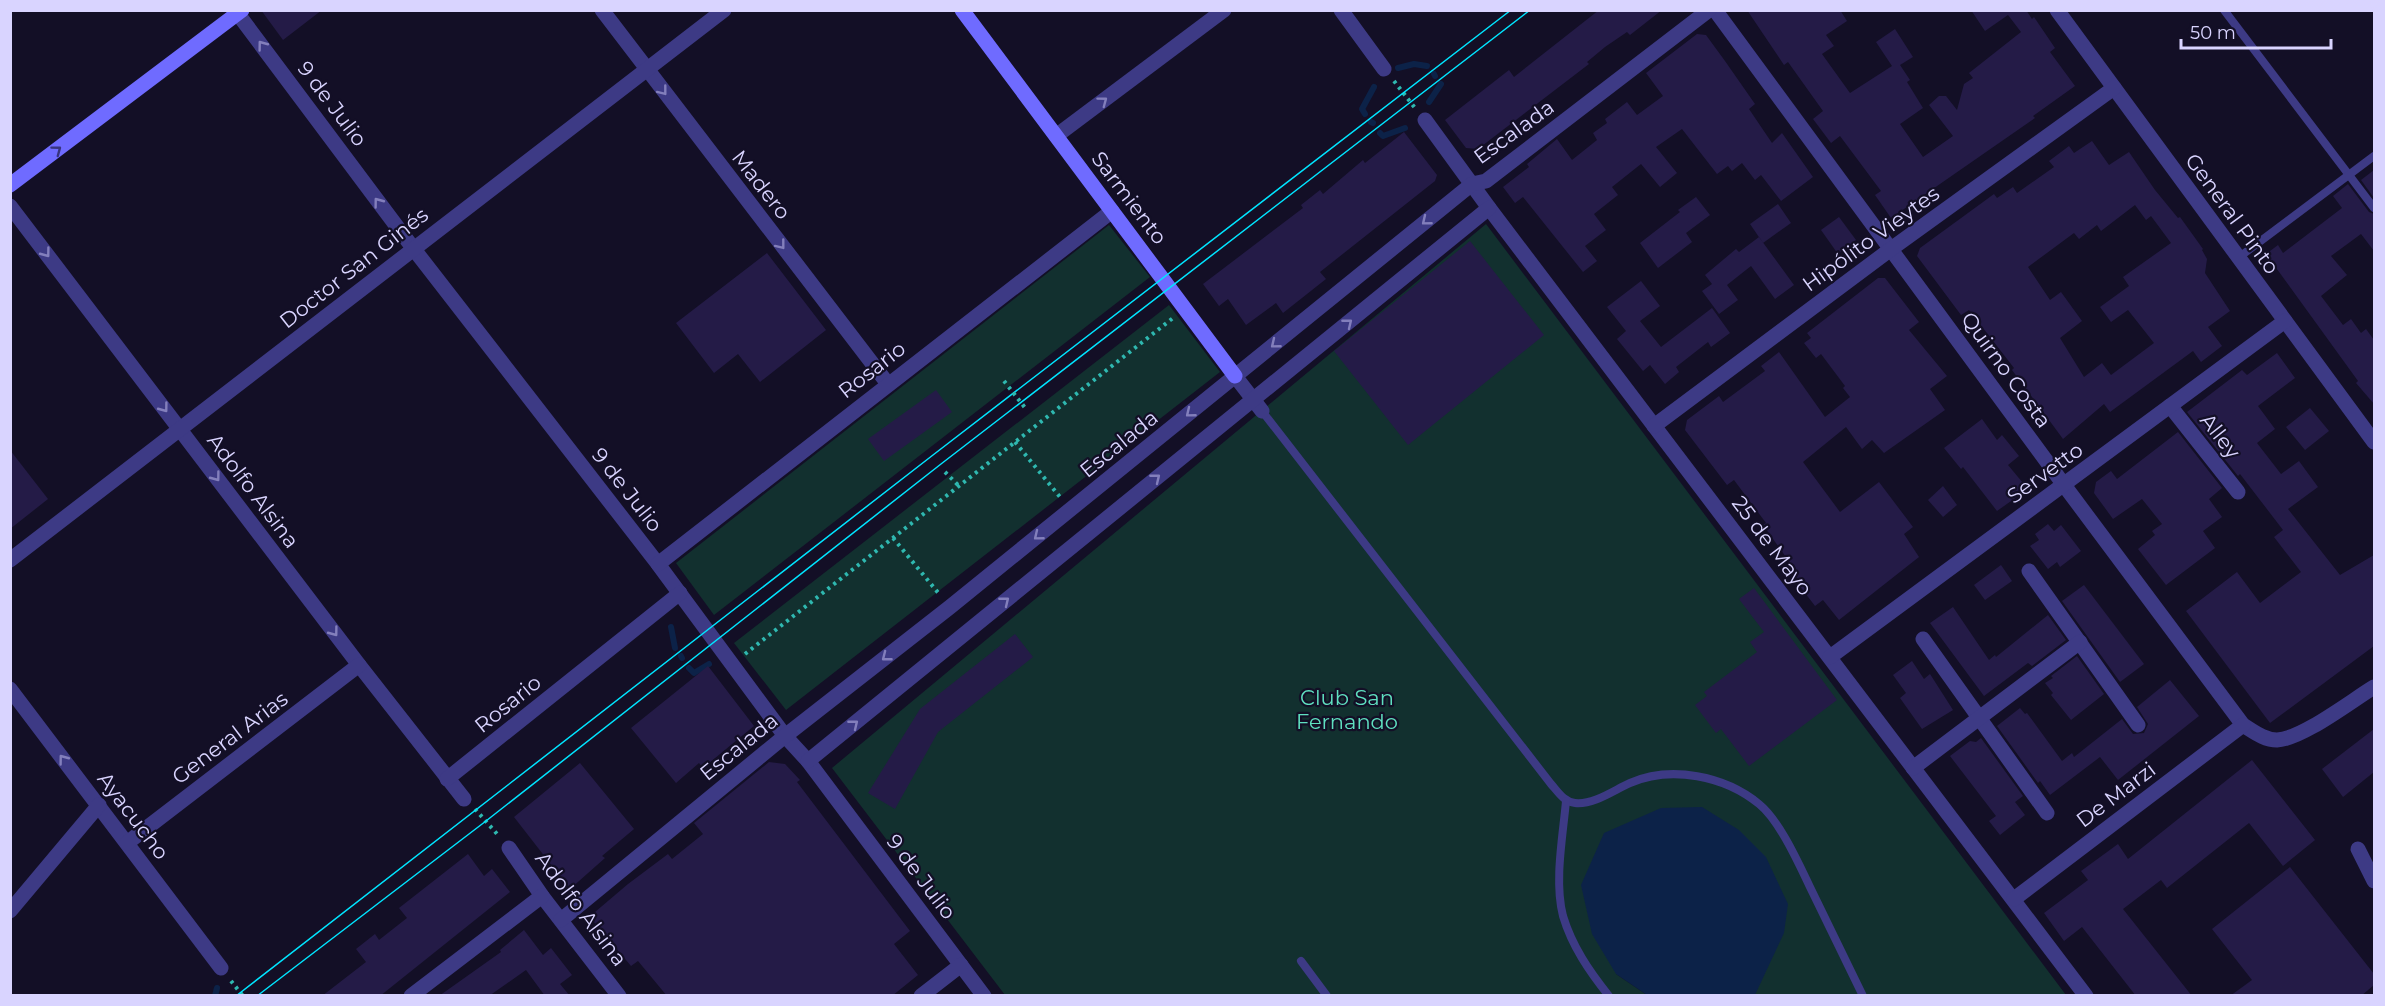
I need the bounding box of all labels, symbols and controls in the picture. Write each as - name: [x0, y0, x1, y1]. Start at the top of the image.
- scale bar: [2181, 12, 2331, 50]
- text: 50 m: [2190, 22, 2236, 44]
- one-way arrow: [258, 41, 269, 52]
- street label: 9 de Julio: [292, 56, 372, 151]
- one-way arrow: [655, 84, 666, 95]
- street label: Escalada: [1469, 94, 1559, 169]
- one-way arrow: [1096, 97, 1107, 108]
- street label: Madero: [727, 145, 796, 224]
- one-way arrow: [51, 146, 62, 157]
- street label: Sarmiento: [1086, 146, 1172, 249]
- street label: General Pinto: [2180, 148, 2285, 279]
- street label: Hipólito Vieytes: [1797, 181, 1944, 297]
- one-way arrow: [375, 197, 386, 208]
- street label: Doctor San Ginés: [274, 202, 433, 333]
- one-way arrow: [1422, 214, 1433, 225]
- one-way arrow: [774, 239, 785, 250]
- one-way arrow: [39, 246, 50, 257]
- street label: Quirno Costa: [1956, 307, 2057, 432]
- one-way arrow: [1341, 319, 1352, 330]
- street label: Rosario: [833, 336, 910, 403]
- one-way arrow: [1271, 337, 1282, 348]
- one-way arrow: [157, 402, 168, 413]
- street label: Escalada: [1075, 405, 1163, 483]
- one-way arrow: [1186, 405, 1197, 416]
- street label: Alley: [2195, 408, 2246, 464]
- street label: Adolfo Alsina: [202, 429, 305, 553]
- street label: Servetto: [2002, 437, 2087, 508]
- street label: 9 de Julio: [587, 443, 668, 537]
- one-way arrow: [209, 470, 220, 481]
- one-way arrow: [1150, 474, 1161, 485]
- street label: 25 de Mayo: [1727, 491, 1818, 600]
- one-way arrow: [1034, 528, 1045, 539]
- one-way arrow: [998, 597, 1009, 608]
- one-way arrow: [327, 625, 338, 636]
- one-way arrow: [882, 650, 893, 661]
- street label: Rosario: [469, 669, 546, 738]
- park label: Club San Fernando: [1296, 685, 1398, 734]
- street label: General Arias: [167, 686, 293, 789]
- street label: Escalada: [695, 708, 783, 786]
- one-way arrow: [847, 720, 858, 731]
- one-way arrow: [60, 754, 71, 765]
- street label: De Marzi: [2071, 757, 2160, 833]
- street label: Ayacucho: [92, 767, 174, 864]
- street label: 9 de Julio: [881, 829, 961, 924]
- street label: Adolfo Alsina: [530, 847, 633, 971]

